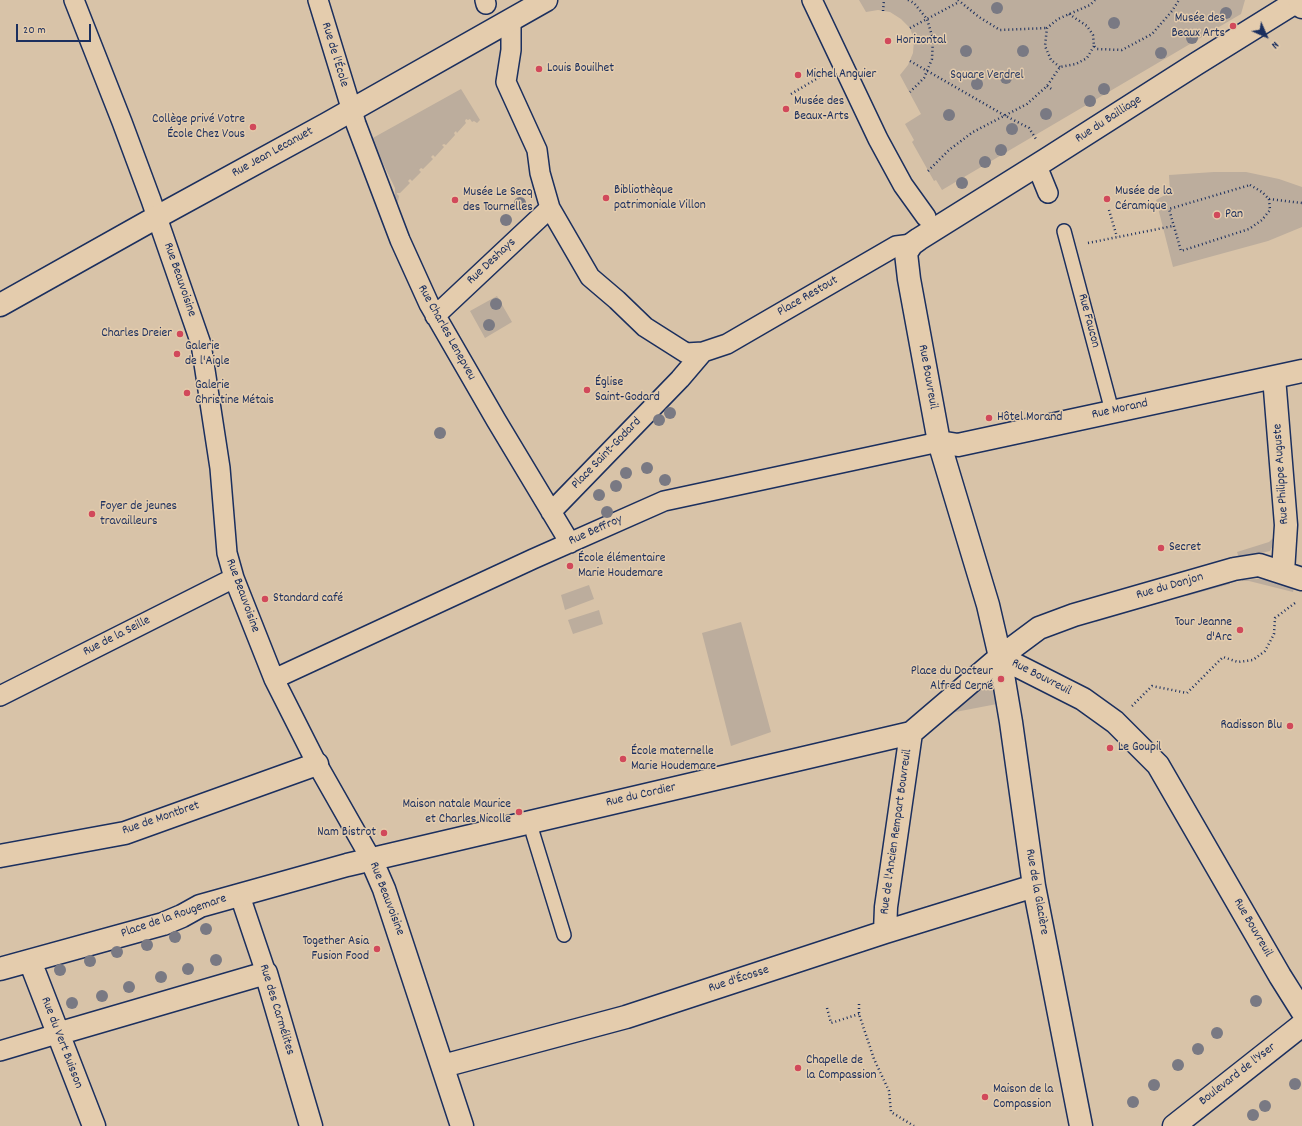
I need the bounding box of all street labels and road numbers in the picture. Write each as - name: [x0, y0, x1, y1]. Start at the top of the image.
- street label: Rue de l'École: [317, 21, 351, 89]
- street label: Rue du Bailliage: [1073, 93, 1145, 147]
- street label: Rue Jean Lecanuet: [230, 124, 316, 182]
- street label: Rue Deshays: [464, 235, 520, 289]
- street label: Rue Beauvoisine: [159, 241, 199, 319]
- street label: Place Restout: [775, 273, 841, 321]
- street label: Rue Charles Lenepveu: [413, 283, 479, 383]
- street label: Rue Faucon: [1073, 292, 1103, 350]
- street label: Rue Bouvreuil: [914, 344, 940, 410]
- street label: Rue Morand: [1090, 396, 1150, 424]
- street label: Place Saint-Godard: [569, 415, 645, 493]
- street label: Rue Philippe Auguste: [1271, 423, 1293, 525]
- street label: Rue Beffroy: [567, 512, 625, 550]
- street label: Rue Beauvoisine: [221, 557, 263, 635]
- street label: Rue du Donjon: [1135, 570, 1205, 604]
- street label: Rue de la Seille: [81, 613, 153, 661]
- street label: Rue Bouvreuil: [1008, 656, 1074, 700]
- street label: Rue de l'Ancien Rempart Bouvreuil: [878, 748, 916, 916]
- street label: Rue du Cordier: [604, 780, 678, 812]
- street label: Rue de Montbret: [120, 799, 202, 839]
- street label: Rue de la Glacière: [1021, 848, 1051, 936]
- street label: Rue Beauvoisine: [365, 860, 407, 938]
- street label: Place de la Rougemare: [119, 892, 229, 942]
- street label: Rue Bouvreuil: [1229, 896, 1275, 960]
- street label: Rue des Carmélites: [255, 963, 297, 1057]
- street label: Rue d'Écosse: [707, 963, 771, 997]
- street label: Rue du Vert Buisson: [36, 995, 86, 1091]
- street label: Boulevard de l'Yser: [1197, 1040, 1279, 1110]

